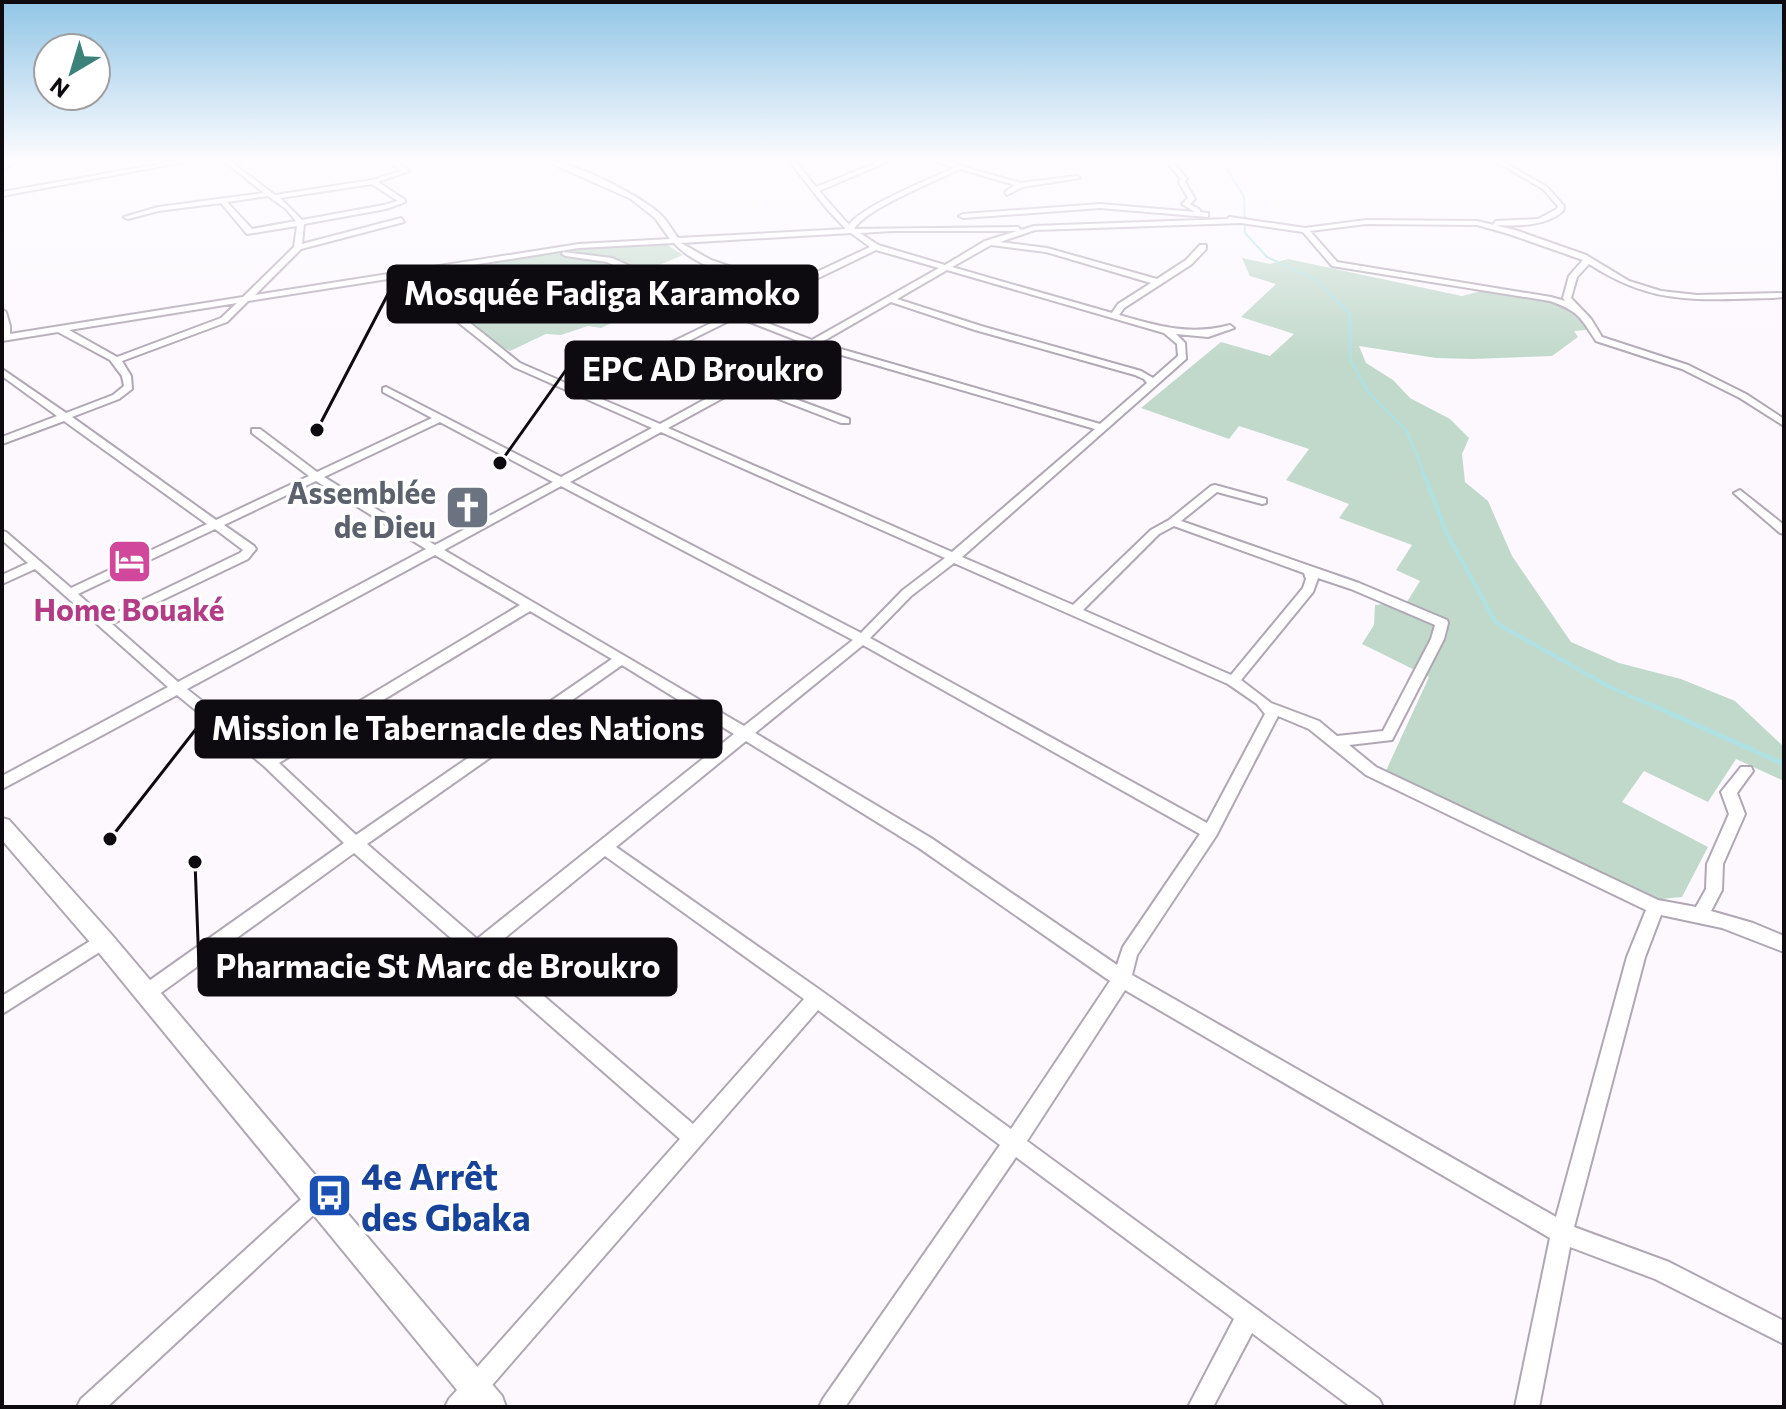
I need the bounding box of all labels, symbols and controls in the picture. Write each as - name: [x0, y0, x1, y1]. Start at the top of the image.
- north arrow: [32, 32, 112, 112]
- text: N: [45, 72, 74, 104]
- callout: Mosquée Fadiga Karamoko: [388, 266, 817, 322]
- text: Mosquée Fadiga Karamoko: [404, 272, 800, 312]
- callout: EPC AD Broukro: [566, 342, 840, 398]
- text: EPC AD Broukro: [582, 348, 824, 388]
- place label: Assemblée de Dieu: [287, 473, 436, 544]
- church icon: Assemblée de Dieu: [443, 484, 491, 532]
- hotel icon: Home Bouaké: [105, 538, 153, 586]
- place label: Home Bouaké: [33, 590, 225, 627]
- callout: Mission le Tabernacle des Nations: [196, 701, 721, 757]
- text: Mission le Tabernacle des Nations: [211, 707, 705, 747]
- callout: Pharmacie St Marc de Broukro: [199, 939, 676, 995]
- text: Pharmacie St Marc de Broukro: [215, 945, 661, 985]
- place label: 4e Arrêt des Gbaka: [361, 1153, 531, 1238]
- bus stop icon: 4e Arrêt des Gbaka: [306, 1172, 354, 1220]

